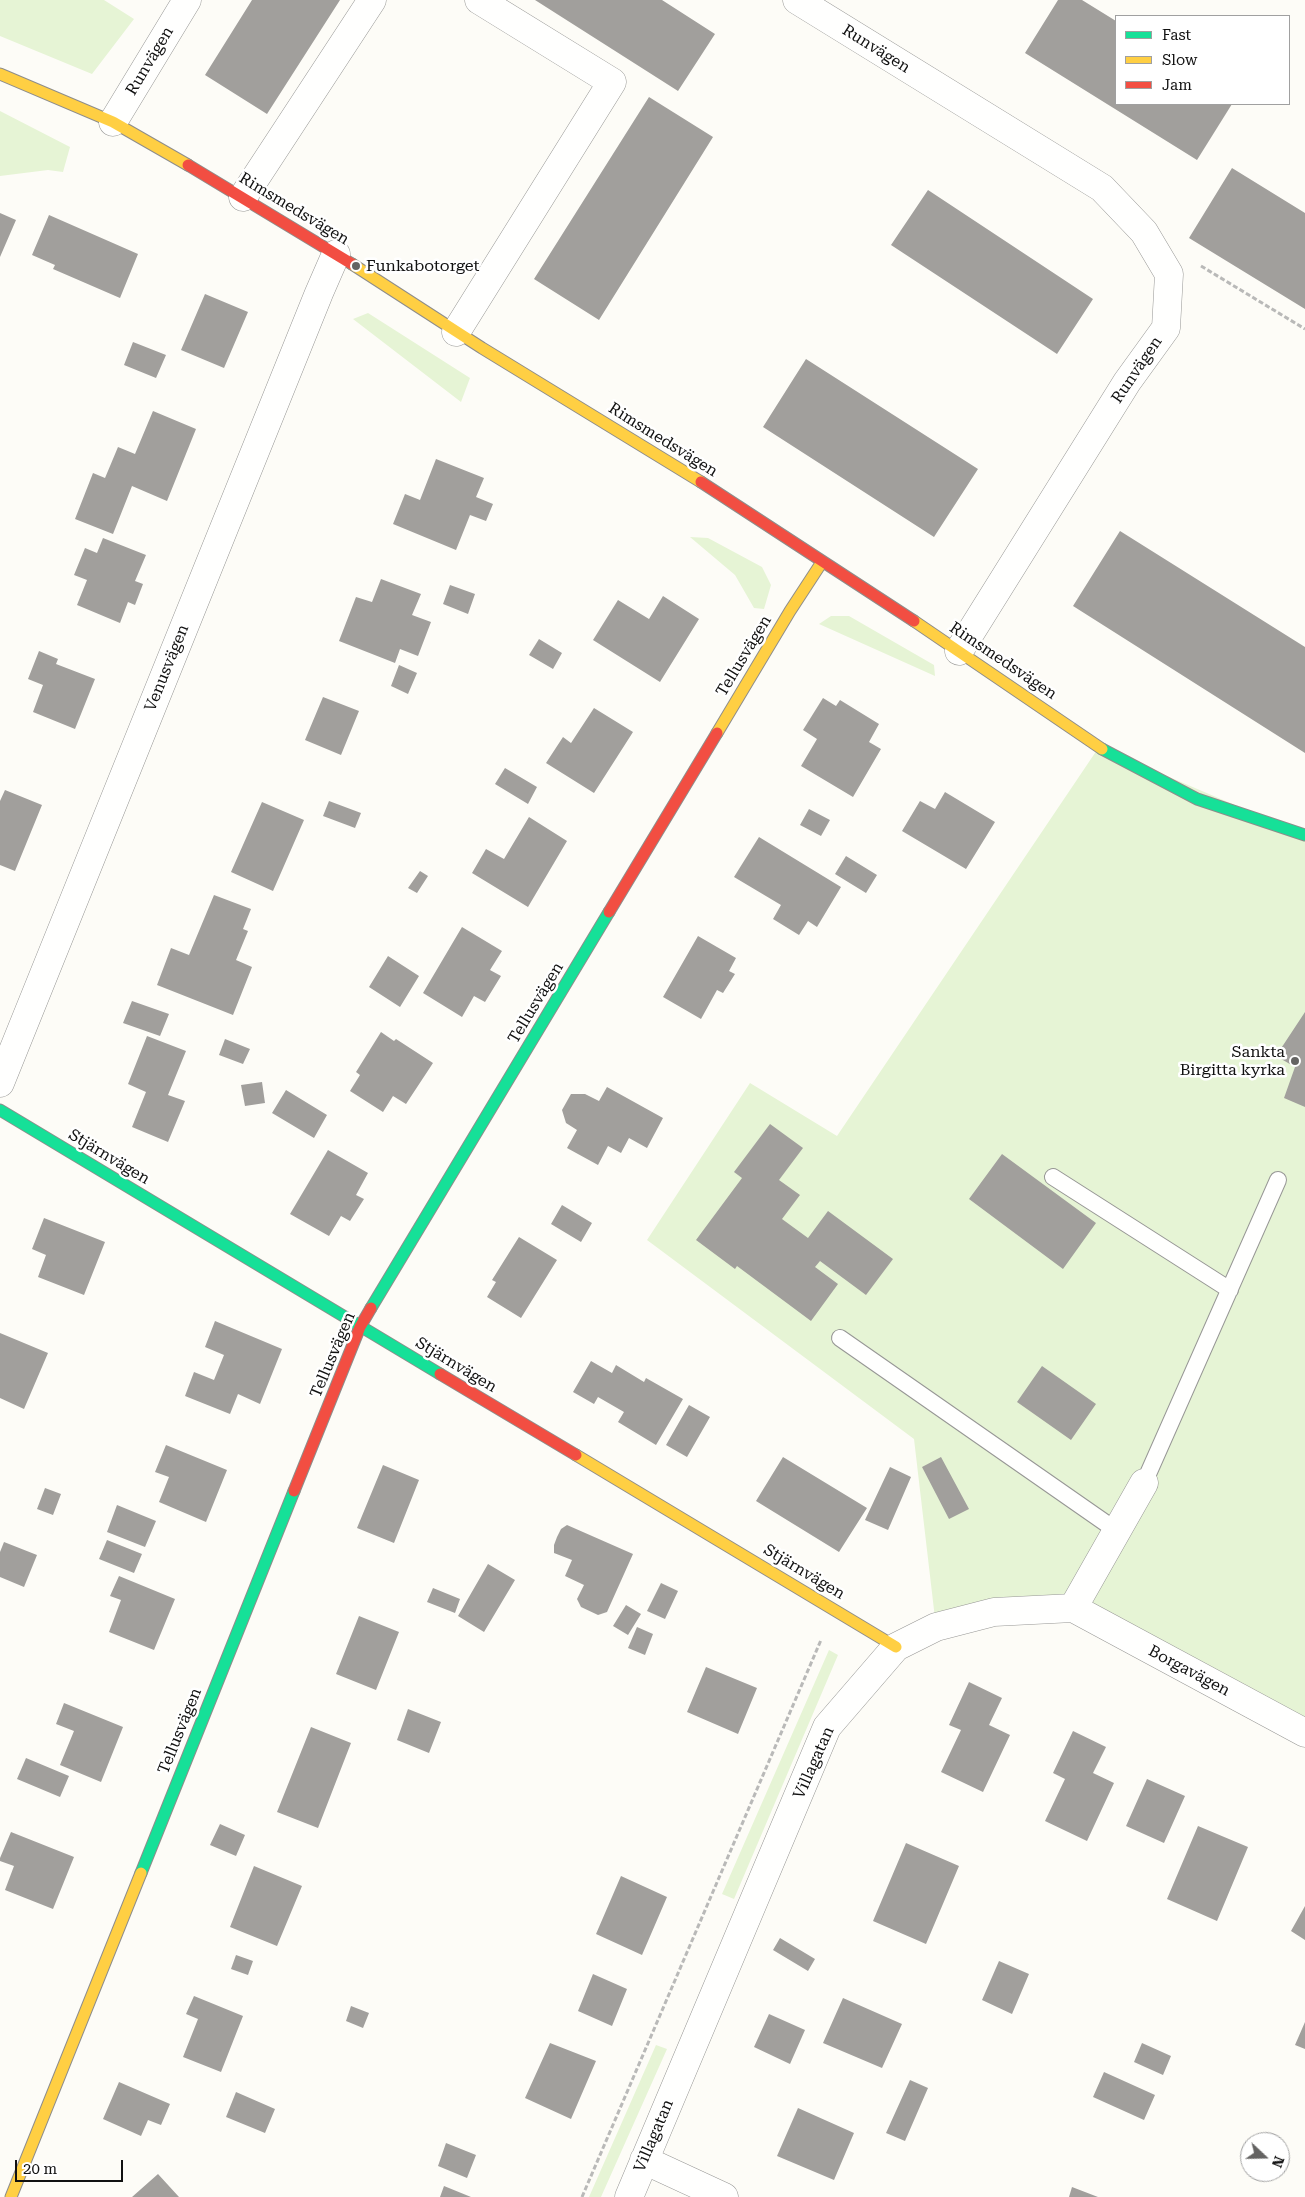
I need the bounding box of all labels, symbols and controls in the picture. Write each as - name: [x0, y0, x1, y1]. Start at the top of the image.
- legend: [1115, 15, 1290, 105]
- street label: Runvägen: [839, 21, 913, 77]
- street label: Runvägen: [122, 23, 178, 99]
- text: Fast: [1162, 26, 1191, 44]
- text: Slow: [1162, 51, 1197, 69]
- text: Jam: [1162, 76, 1192, 94]
- street label: Rimsmedsvägen: [235, 169, 353, 249]
- place label: Funkabotorget: [366, 256, 479, 276]
- marker: Funkabotorget: [350, 260, 362, 272]
- street label: Runvägen: [1108, 333, 1166, 407]
- street label: Rimsmedsvägen: [605, 399, 721, 481]
- street label: Tellusvägen: [712, 612, 776, 700]
- street label: Rimsmedsvägen: [946, 618, 1060, 704]
- street label: Venusvägen: [141, 622, 193, 714]
- street label: Tellusvägen: [504, 959, 568, 1047]
- place label: Sankta Birgitta kyrka: [1180, 1042, 1285, 1080]
- marker: Sankta Birgitta kyrka: [1289, 1055, 1301, 1067]
- street label: Stjärnvägen: [65, 1125, 153, 1189]
- street label: Tellusvägen: [306, 1309, 360, 1401]
- street label: Stjärnvägen: [412, 1333, 500, 1397]
- street label: Stjärnvägen: [760, 1540, 848, 1604]
- street label: Borgavägen: [1145, 1642, 1233, 1700]
- street label: Tellusvägen: [154, 1685, 206, 1777]
- street label: Villagatan: [790, 1724, 838, 1802]
- street label: Villagatan: [630, 2097, 678, 2175]
- north arrow: [1240, 2132, 1290, 2182]
- scale bar: [18, 2150, 125, 2182]
- text: N: [1269, 2154, 1287, 2170]
- text: 20 m: [23, 2160, 57, 2178]

